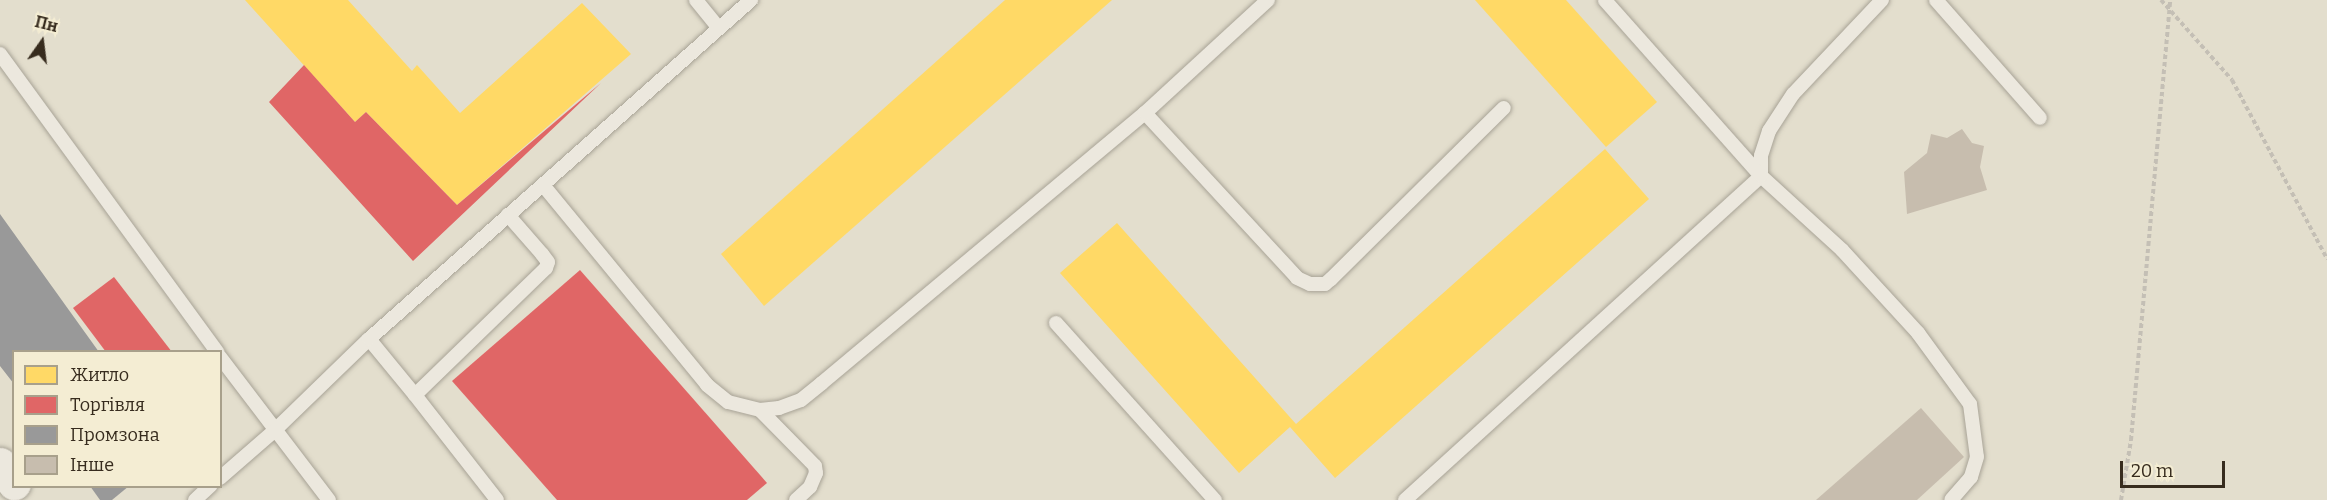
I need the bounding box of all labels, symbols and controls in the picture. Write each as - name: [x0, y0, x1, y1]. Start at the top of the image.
- north arrow: [12, 12, 72, 72]
- text: Пн: [33, 12, 60, 36]
- legend: [12, 350, 222, 488]
- text: Житло: [70, 364, 129, 386]
- text: Торгівля: [70, 394, 145, 416]
- text: Промзона: [70, 424, 160, 446]
- scale bar: [2123, 449, 2228, 487]
- text: Інше: [70, 454, 114, 476]
- text: 20 m: [2131, 460, 2173, 482]

